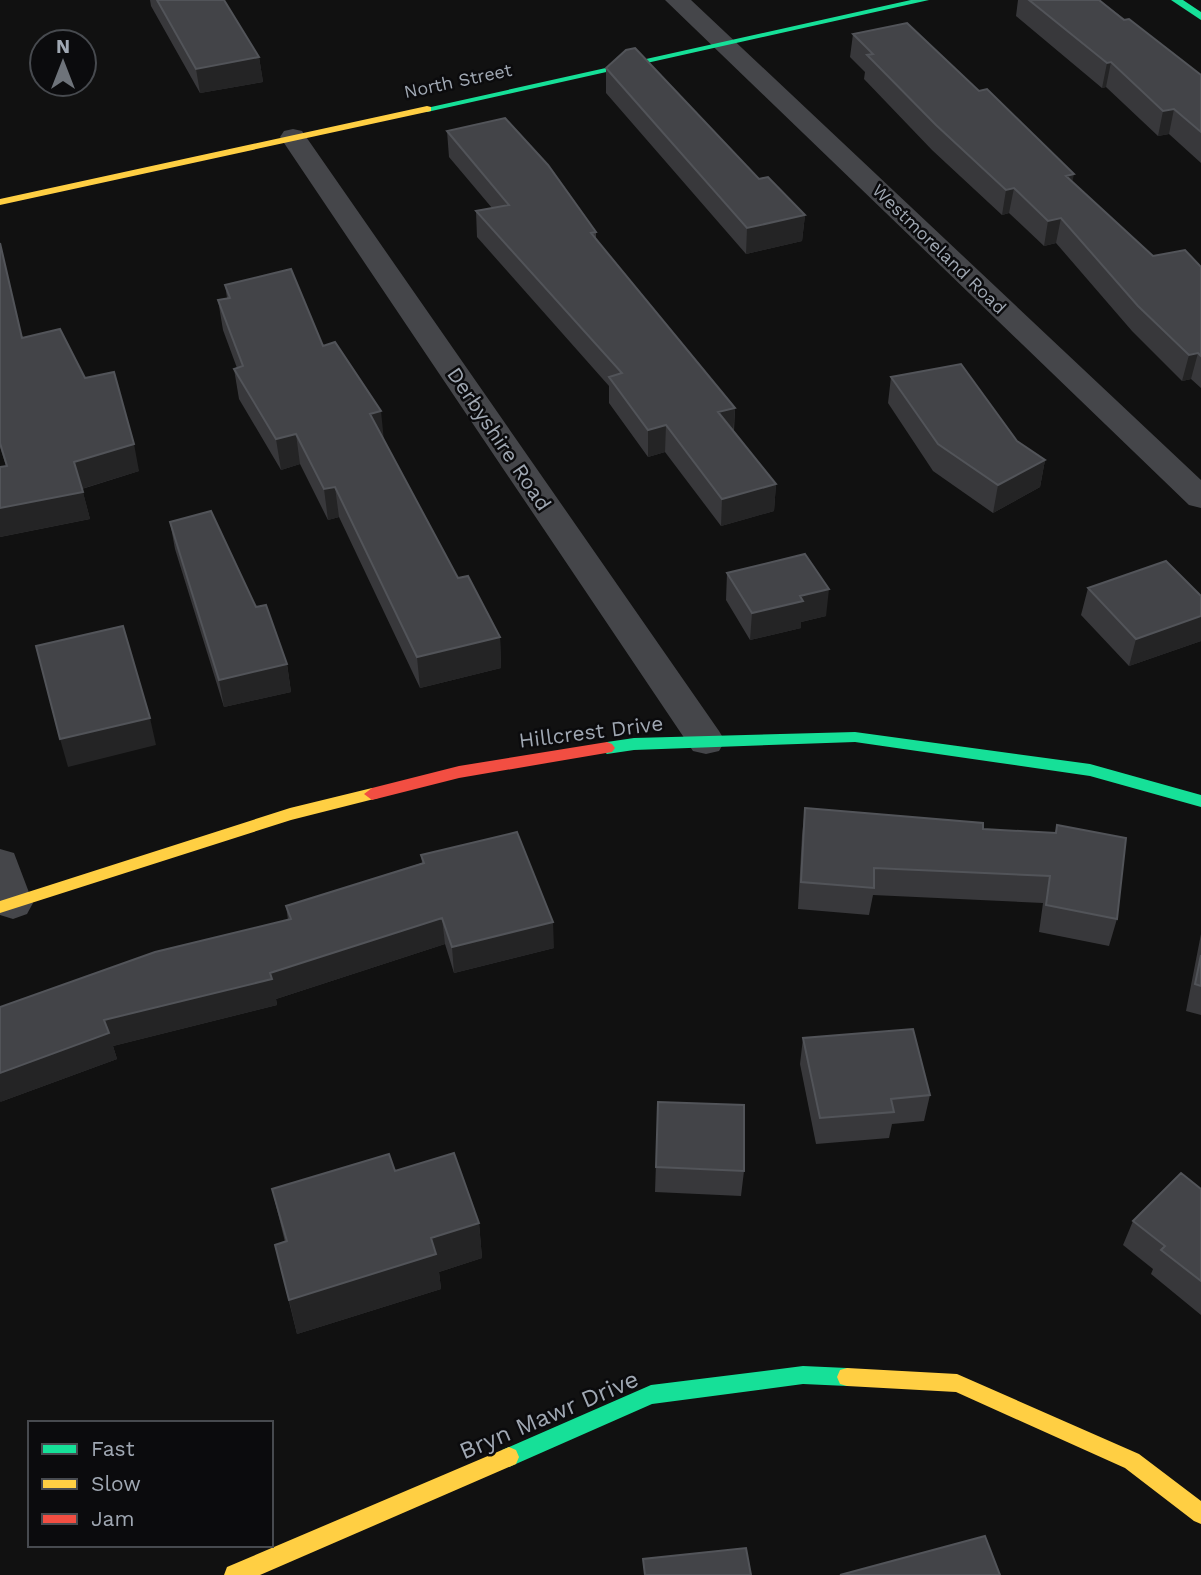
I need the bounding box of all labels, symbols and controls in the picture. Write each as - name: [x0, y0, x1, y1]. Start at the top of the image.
- north arrow: [28, 28, 98, 98]
- text: N: [56, 35, 70, 58]
- street label: North Street: [402, 59, 514, 102]
- street label: Westmoreland Road: [868, 179, 1011, 318]
- street label: Derbyshire Road: [442, 362, 557, 515]
- street label: Hillcrest Drive: [517, 710, 665, 753]
- street label: Bryn Mawr Drive: [455, 1365, 643, 1465]
- legend: [28, 1421, 273, 1547]
- text: Fast: [91, 1436, 135, 1461]
- text: Slow: [91, 1471, 141, 1496]
- text: Jam: [91, 1506, 134, 1531]

